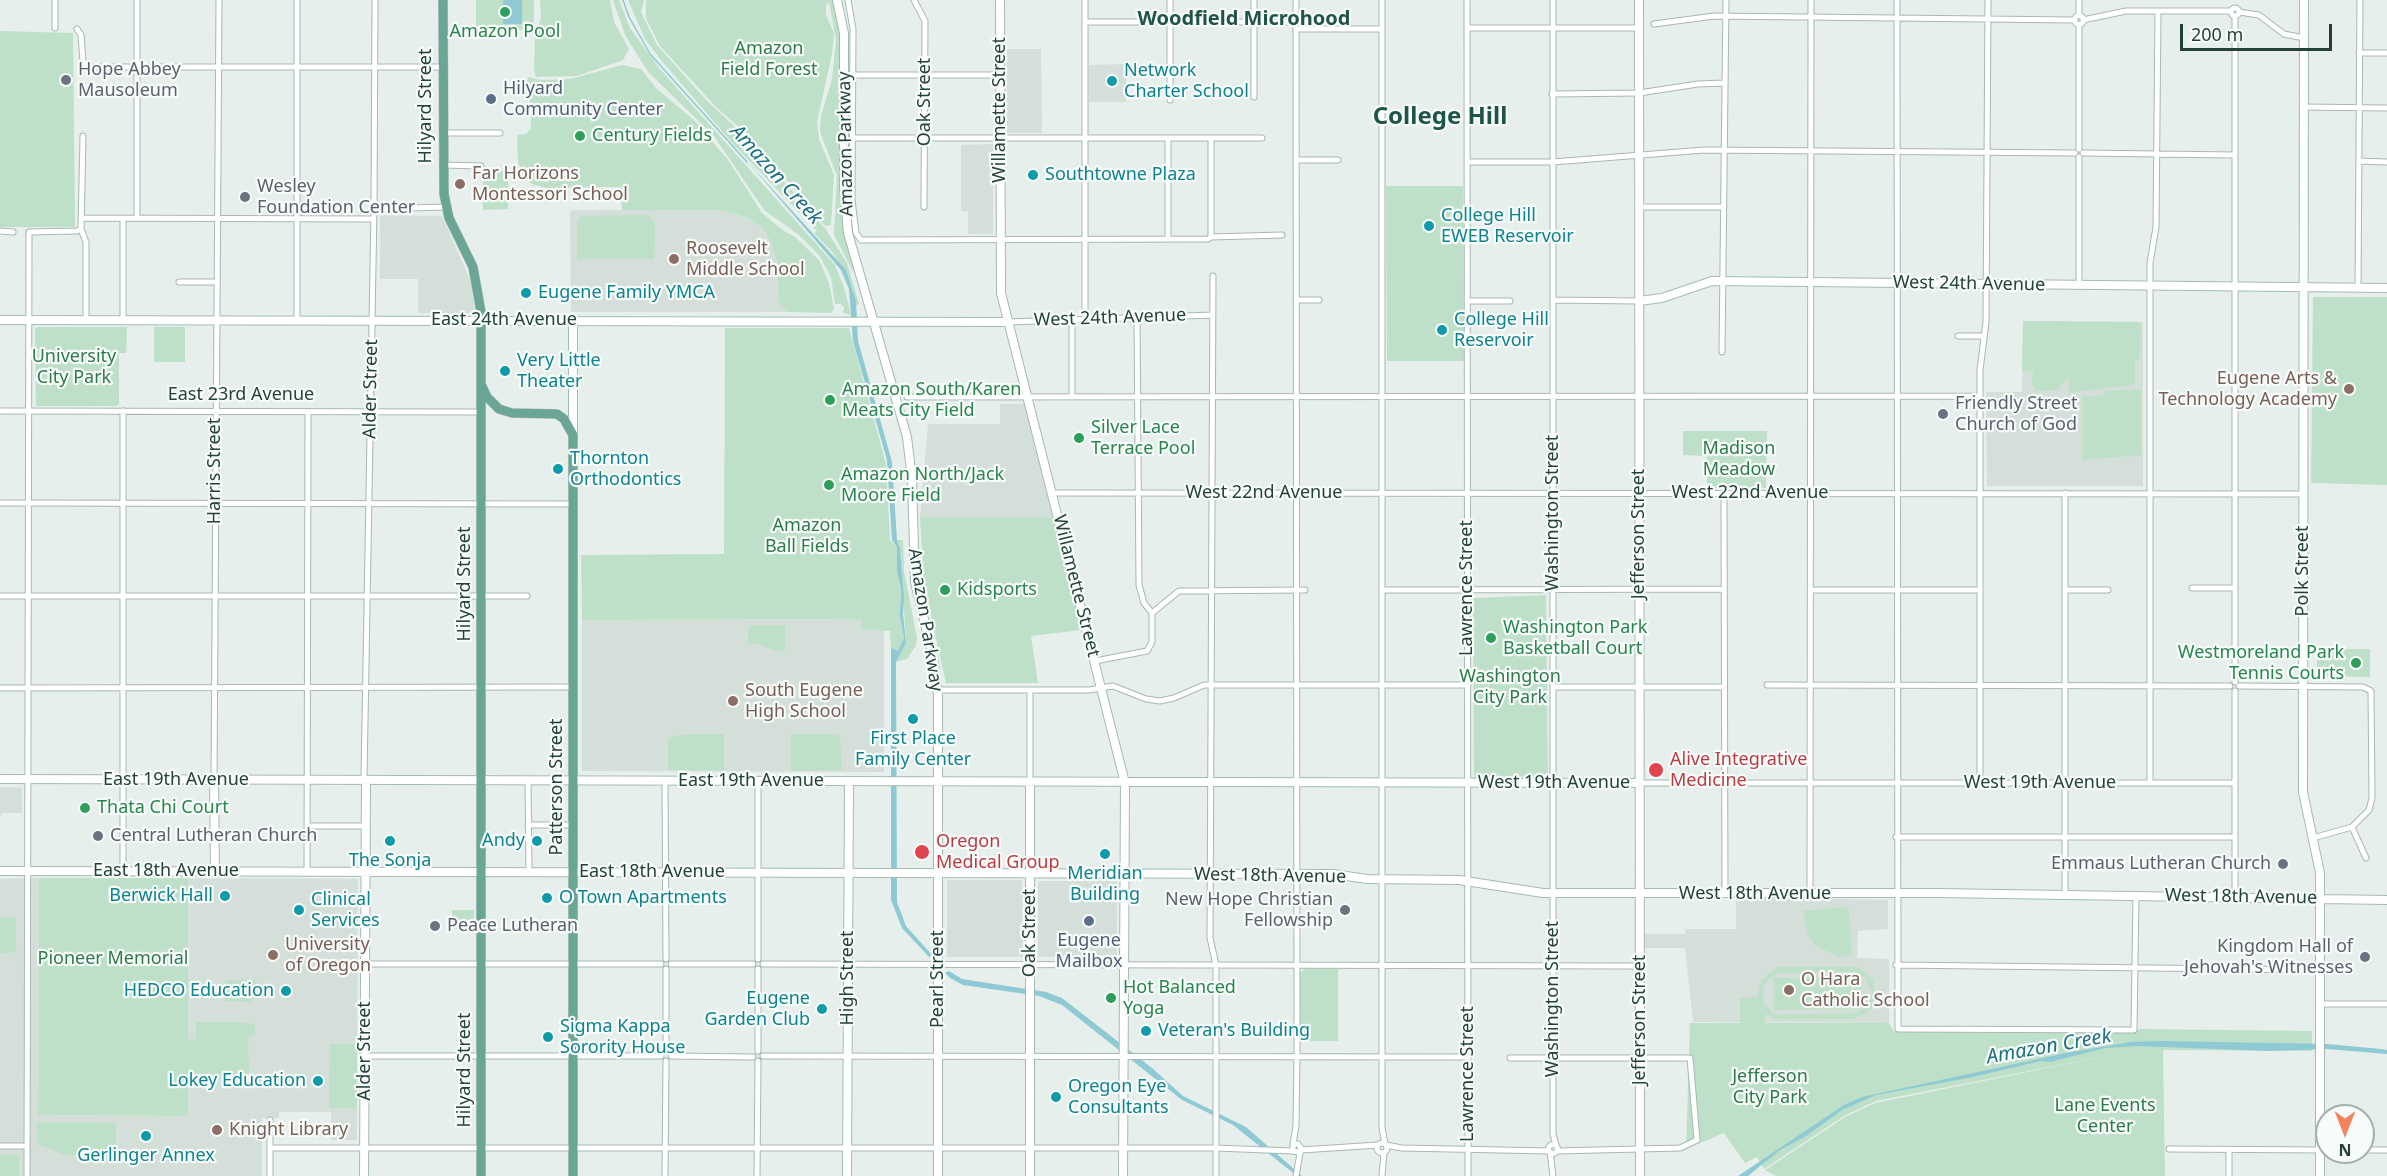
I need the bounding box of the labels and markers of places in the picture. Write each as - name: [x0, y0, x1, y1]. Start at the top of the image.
- marker: Amazon Pool: [498, 5, 512, 19]
- place label: Amazon Pool: [450, 21, 560, 43]
- place label: Hope Abbey Mausoleum: [78, 59, 181, 101]
- place label: Network Charter School: [1124, 60, 1249, 103]
- marker: Hope Abbey Mausoleum: [59, 73, 73, 87]
- marker: Network Charter School: [1105, 74, 1119, 88]
- place label: Hilyard Community Center: [503, 78, 663, 121]
- marker: Hilyard Community Center: [484, 92, 498, 106]
- place label: Century Fields: [592, 125, 712, 147]
- marker: Century Fields: [573, 129, 587, 143]
- place label: Far Horizons Montessori School: [472, 163, 628, 206]
- place label: Southtowne Plaza: [1045, 164, 1196, 186]
- marker: Southtowne Plaza: [1026, 168, 1040, 182]
- place label: Wesley Foundation Center: [257, 176, 415, 219]
- marker: Far Horizons Montessori School: [453, 177, 467, 191]
- marker: Wesley Foundation Center: [238, 190, 252, 204]
- place label: College Hill EWEB Reservoir: [1441, 205, 1574, 248]
- marker: College Hill EWEB Reservoir: [1422, 219, 1436, 233]
- place label: Roosevelt Middle School: [686, 238, 805, 280]
- marker: Roosevelt Middle School: [667, 252, 681, 266]
- place label: Eugene Family YMCA: [538, 282, 715, 304]
- marker: Eugene Family YMCA: [519, 286, 533, 300]
- place label: College Hill Reservoir: [1454, 309, 1549, 352]
- marker: College Hill Reservoir: [1435, 323, 1449, 337]
- place label: Very Little Theater: [517, 350, 601, 392]
- marker: Very Little Theater: [498, 364, 512, 378]
- place label: Eugene Arts & Technology Academy: [2158, 368, 2337, 410]
- place label: Amazon South/Karen Meats City Field: [842, 379, 1021, 422]
- marker: Eugene Arts & Technology Academy: [2342, 382, 2356, 396]
- marker: Amazon South/Karen Meats City Field: [823, 393, 837, 407]
- place label: Friendly Street Church of God: [1955, 393, 2078, 436]
- marker: Friendly Street Church of God: [1936, 407, 1950, 421]
- place label: Silver Lace Terrace Pool: [1091, 417, 1195, 460]
- marker: Silver Lace Terrace Pool: [1072, 431, 1086, 445]
- place label: Thornton Orthodontics: [570, 448, 681, 490]
- marker: Thornton Orthodontics: [551, 462, 565, 476]
- place label: Amazon North/Jack Moore Field: [841, 464, 1004, 506]
- marker: Amazon North/Jack Moore Field: [822, 478, 836, 492]
- place label: Kidsports: [957, 579, 1037, 601]
- marker: Kidsports: [938, 583, 952, 597]
- place label: Washington Park Basketball Court: [1503, 617, 1647, 660]
- marker: Washington Park Basketball Court: [1484, 631, 1498, 645]
- place label: Westmoreland Park Tennis Courts: [2178, 642, 2344, 684]
- marker: Westmoreland Park Tennis Courts: [2349, 656, 2363, 670]
- place label: South Eugene High School: [745, 680, 863, 722]
- marker: South Eugene High School: [726, 694, 740, 708]
- marker: First Place Family Center: [906, 712, 920, 726]
- place label: First Place Family Center: [855, 728, 971, 771]
- place label: Alive Integrative Medicine: [1670, 749, 1807, 792]
- marker: Alive Integrative Medicine: [1647, 761, 1665, 779]
- place label: Thata Chi Court: [97, 797, 229, 819]
- marker: Thata Chi Court: [78, 801, 92, 815]
- place label: Central Lutheran Church: [110, 825, 317, 847]
- marker: Central Lutheran Church: [91, 829, 105, 843]
- place label: Andy: [482, 830, 525, 852]
- place label: Oregon Medical Group: [936, 831, 1060, 874]
- marker: The Sonja: [383, 834, 397, 848]
- marker: Andy: [530, 834, 544, 848]
- marker: Oregon Medical Group: [913, 843, 931, 861]
- marker: Meridian Building: [1098, 847, 1112, 861]
- place label: The Sonja: [349, 850, 431, 872]
- place label: Emmaus Lutheran Church: [2051, 853, 2271, 875]
- marker: Emmaus Lutheran Church: [2276, 857, 2290, 871]
- place label: Meridian Building: [1067, 863, 1143, 906]
- place label: Berwick Hall: [109, 885, 213, 907]
- place label: O Town Apartments: [559, 887, 727, 909]
- marker: Berwick Hall: [218, 889, 232, 903]
- place label: Clinical Services: [311, 889, 380, 932]
- place label: New Hope Christian Fellowship: [1165, 889, 1333, 932]
- marker: O Town Apartments: [540, 891, 554, 905]
- marker: Clinical Services: [292, 903, 306, 917]
- marker: New Hope Christian Fellowship: [1338, 903, 1352, 917]
- marker: Eugene Mailbox: [1082, 914, 1096, 928]
- place label: Peace Lutheran: [447, 915, 578, 937]
- marker: Peace Lutheran: [428, 919, 442, 933]
- place label: Eugene Mailbox: [1056, 930, 1122, 972]
- place label: University of Oregon: [285, 934, 371, 976]
- place label: Kingdom Hall of Jehovah's Witnesses: [2184, 936, 2353, 978]
- marker: University of Oregon: [266, 948, 280, 962]
- marker: Kingdom Hall of Jehovah's Witnesses: [2358, 950, 2372, 964]
- place label: O Hara Catholic School: [1801, 969, 1930, 1012]
- place label: Hot Balanced Yoga: [1123, 977, 1236, 1020]
- place label: HEDCO Education: [124, 980, 274, 1002]
- marker: O Hara Catholic School: [1782, 983, 1796, 997]
- marker: HEDCO Education: [279, 984, 293, 998]
- place label: Eugene Garden Club: [704, 988, 810, 1030]
- marker: Hot Balanced Yoga: [1104, 991, 1118, 1005]
- marker: Eugene Garden Club: [815, 1002, 829, 1016]
- place label: Sigma Kappa Sorority House: [560, 1016, 685, 1058]
- place label: Veteran's Building: [1158, 1020, 1310, 1042]
- marker: Veteran's Building: [1139, 1024, 1153, 1038]
- marker: Sigma Kappa Sorority House: [541, 1030, 555, 1044]
- place label: Lokey Education: [168, 1070, 306, 1092]
- marker: Lokey Education: [311, 1074, 325, 1088]
- place label: Oregon Eye Consultants: [1068, 1076, 1169, 1118]
- marker: Oregon Eye Consultants: [1049, 1090, 1063, 1104]
- place label: Knight Library: [229, 1119, 348, 1141]
- marker: Knight Library: [210, 1123, 224, 1137]
- marker: Gerlinger Annex: [139, 1129, 153, 1143]
- place label: Gerlinger Annex: [77, 1145, 215, 1167]

